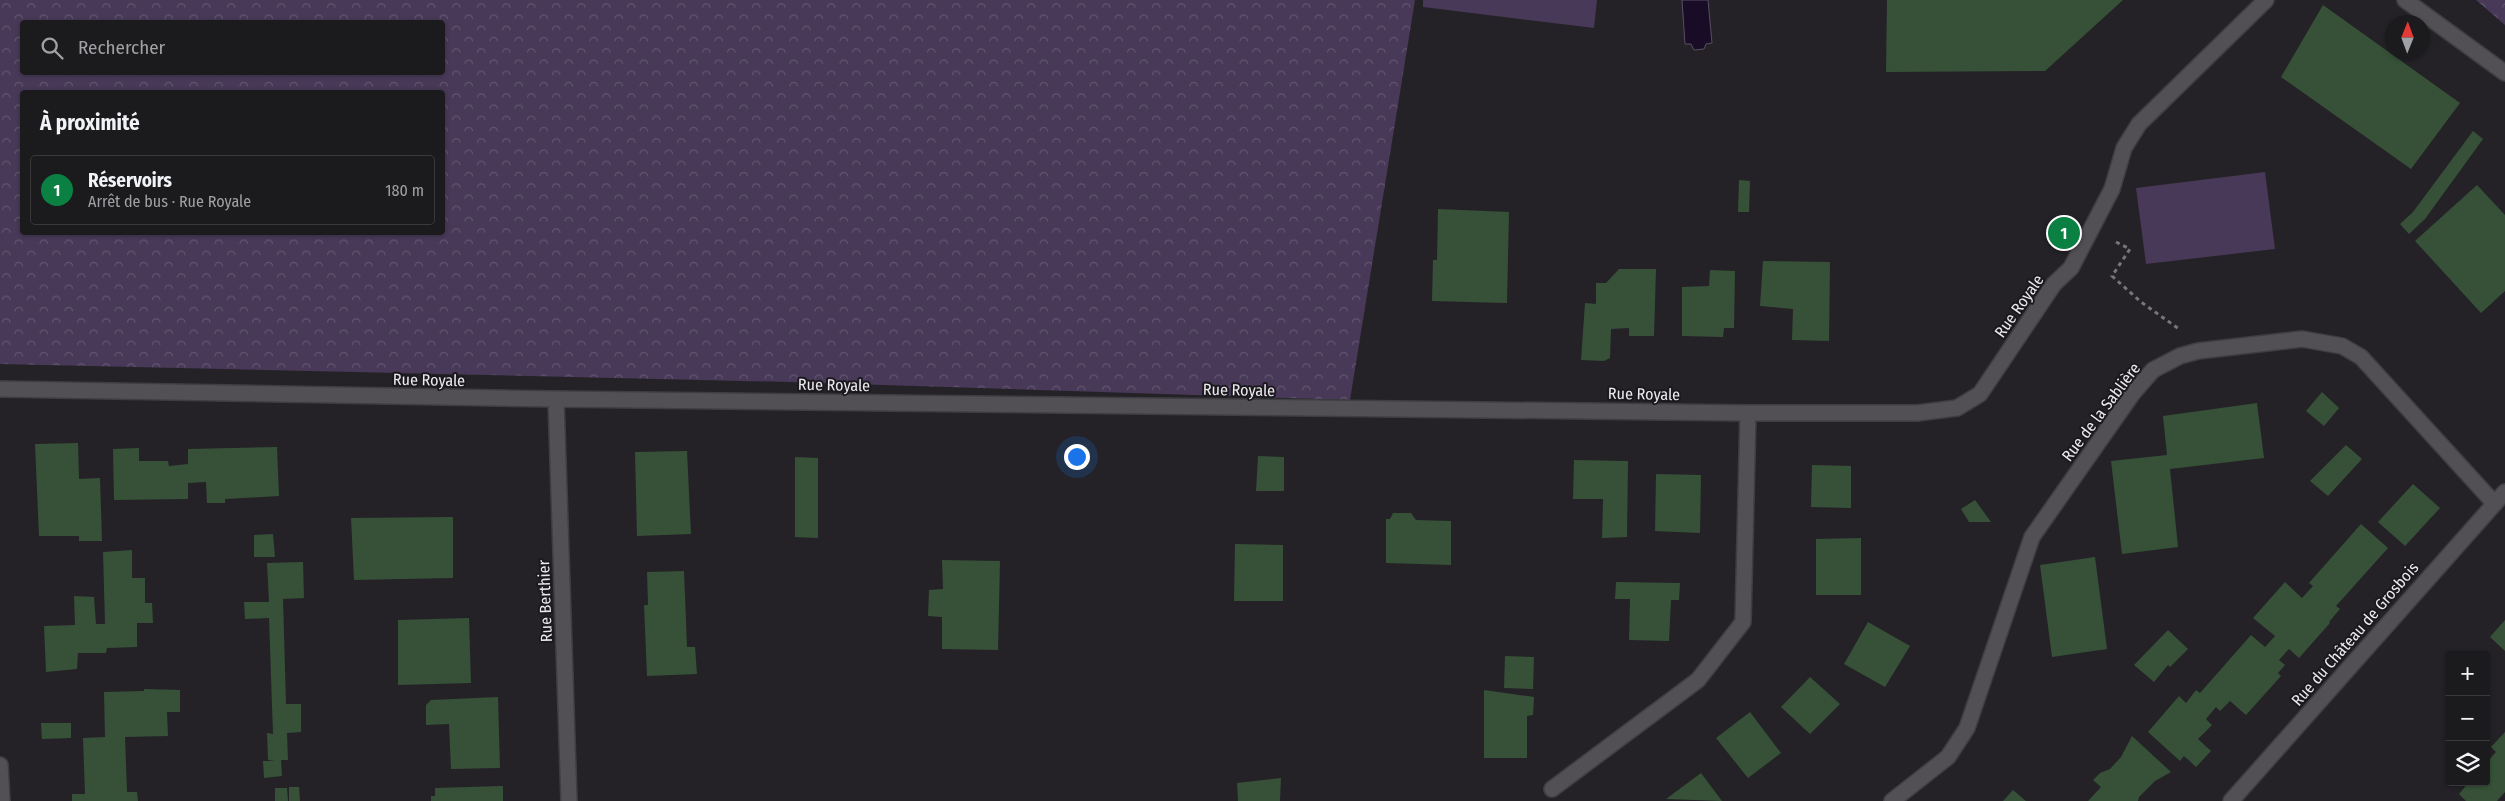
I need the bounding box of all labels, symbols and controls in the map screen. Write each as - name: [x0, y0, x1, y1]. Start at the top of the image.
- north arrow: [2385, 15, 2430, 60]
- search box: [20, 20, 445, 75]
- icon: search: [38, 34, 66, 62]
- text: Rechercher: [78, 36, 165, 59]
- text: À proximité: [40, 110, 140, 136]
- text: Réservoirs: [88, 169, 172, 192]
- text: 1: [54, 181, 60, 200]
- text: 180 m: [385, 181, 424, 200]
- text: Arrêt de bus · Rue Royale: [88, 192, 251, 211]
- pin: 1: [2048, 214, 2080, 252]
- street label: Rue Royale: [1991, 271, 2048, 341]
- street label: Rue de la Sablière: [2058, 359, 2144, 465]
- street label: Rue Royale: [393, 370, 465, 390]
- street label: Rue Royale: [798, 375, 870, 395]
- street label: Rue Royale: [1203, 380, 1275, 400]
- street label: Rue Royale: [1608, 384, 1680, 404]
- your location: [1064, 444, 1090, 470]
- street label: Rue du Château de Grosbois: [2287, 558, 2423, 710]
- street label: Rue Berthier: [534, 559, 556, 642]
- map controls: [2445, 651, 2490, 786]
- button: +: [2445, 651, 2490, 696]
- button: −: [2445, 696, 2490, 741]
- button: layers: [2445, 741, 2490, 786]

